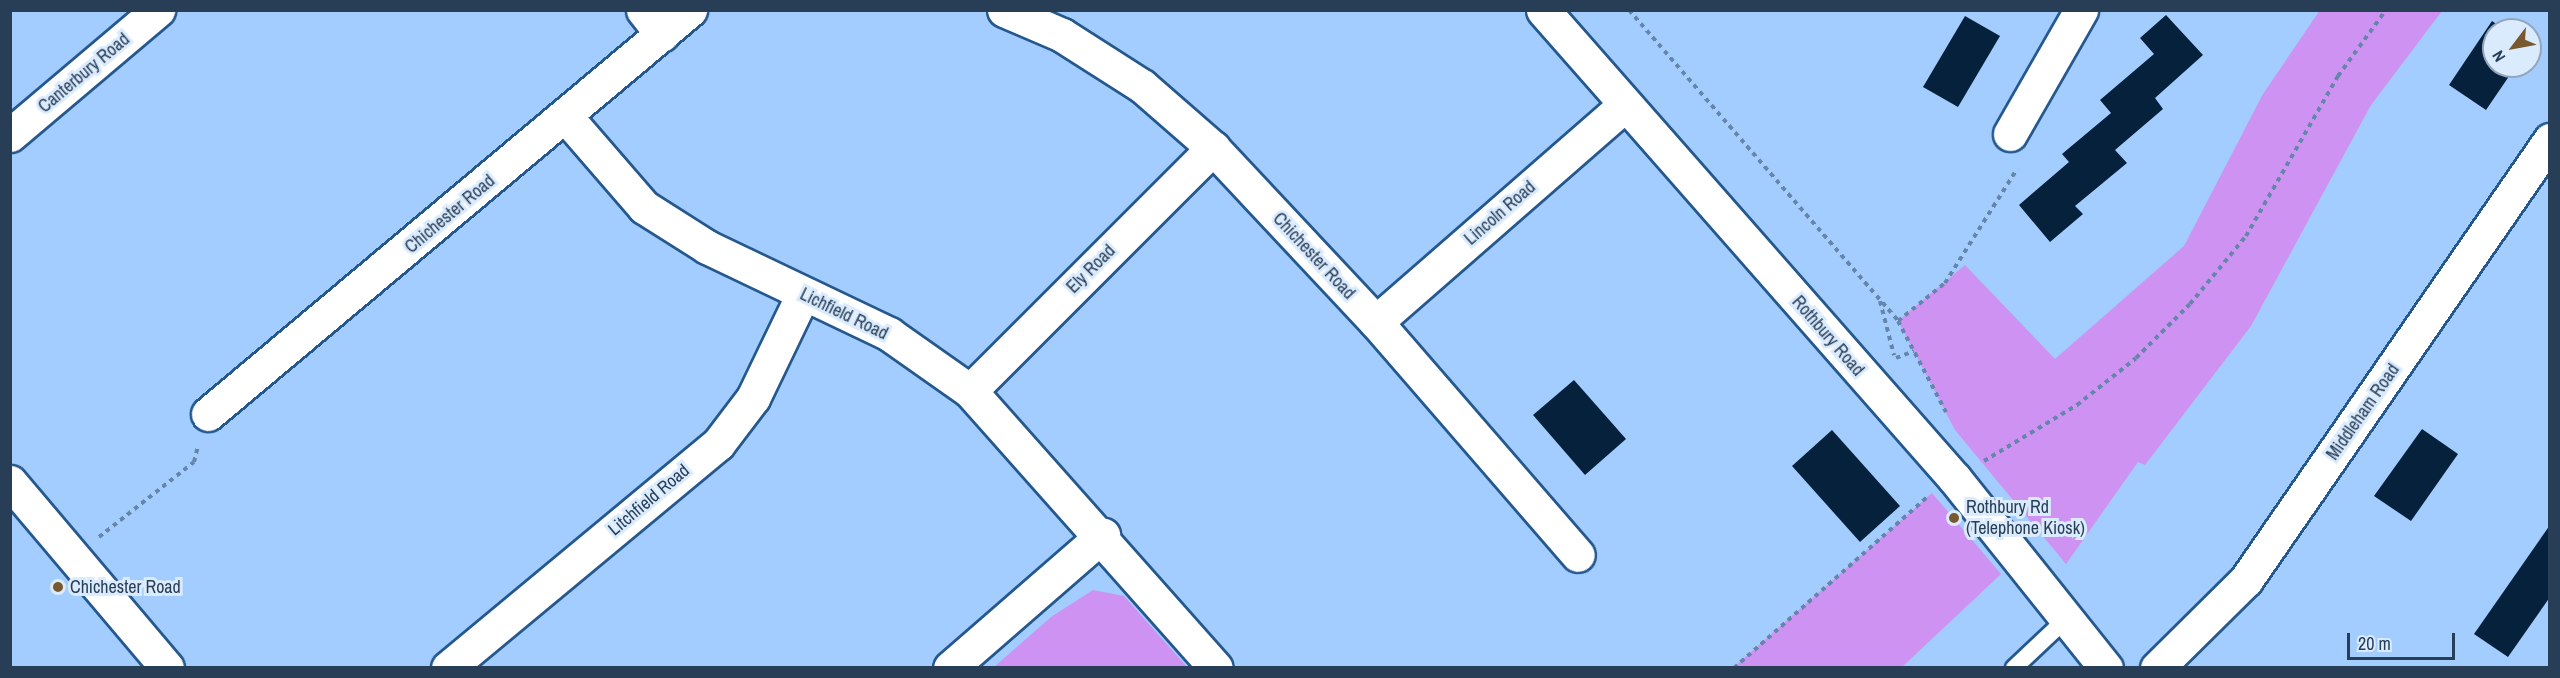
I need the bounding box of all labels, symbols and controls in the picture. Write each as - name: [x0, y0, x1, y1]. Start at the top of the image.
- north arrow: [2482, 18, 2542, 78]
- street label: Canterbury Road: [34, 29, 134, 117]
- text: N: [2487, 47, 2510, 66]
- street label: Chichester Road: [401, 170, 499, 258]
- street label: Lincoln Road: [1460, 176, 1540, 250]
- street label: Chichester Road: [1268, 208, 1360, 304]
- street label: Ely Road: [1062, 240, 1120, 298]
- street label: Lichfield Road: [796, 283, 892, 345]
- street label: Rothbury Road: [1787, 291, 1869, 381]
- street label: Middleham Road: [2322, 360, 2404, 464]
- street label: Litchfield Road: [604, 460, 694, 540]
- place label: Rothbury Rd (Telephone Kiosk): [1966, 497, 2085, 540]
- marker: Rothbury Rd (Telephone Kiosk): [1947, 511, 1961, 525]
- place label: Chichester Road: [70, 576, 181, 598]
- marker: Chichester Road: [51, 580, 65, 594]
- scale bar: [2350, 621, 2458, 659]
- text: 20 m: [2358, 631, 2391, 656]

